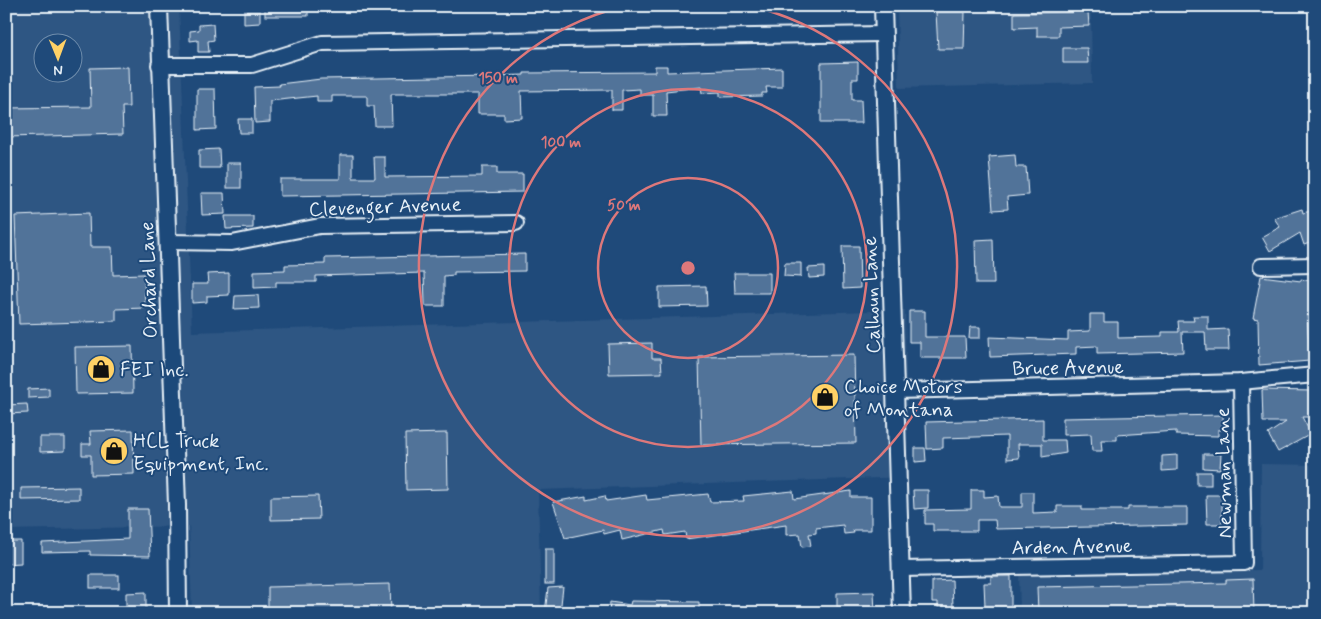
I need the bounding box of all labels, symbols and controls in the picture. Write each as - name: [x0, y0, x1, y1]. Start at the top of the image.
- north arrow: [32, 32, 82, 82]
- text: N: [53, 61, 63, 79]
- text: 150 m: [478, 69, 518, 89]
- text: 100 m: [541, 133, 581, 153]
- street label: Clevenger Avenue: [308, 191, 462, 226]
- text: 50 m: [607, 196, 641, 216]
- street label: Orchard Lane: [134, 221, 165, 339]
- street label: Calhoun Lane: [857, 236, 888, 354]
- centre of rings: [679, 259, 697, 277]
- shop icon: FEI Inc.: [86, 354, 116, 384]
- street label: Bruce Avenue: [1012, 354, 1124, 383]
- place label: FEI Inc.: [120, 357, 189, 384]
- place label: Choice Motors of Montana: [844, 374, 963, 424]
- shop icon: Choice Motors of Montana: [810, 382, 840, 412]
- street label: Newman Lane: [1210, 407, 1239, 539]
- place label: HCL Truck Equipment, Inc.: [133, 428, 269, 478]
- shop icon: HCL Truck Equipment, Inc.: [99, 436, 129, 466]
- street label: Arden Avenue: [1011, 533, 1133, 562]

